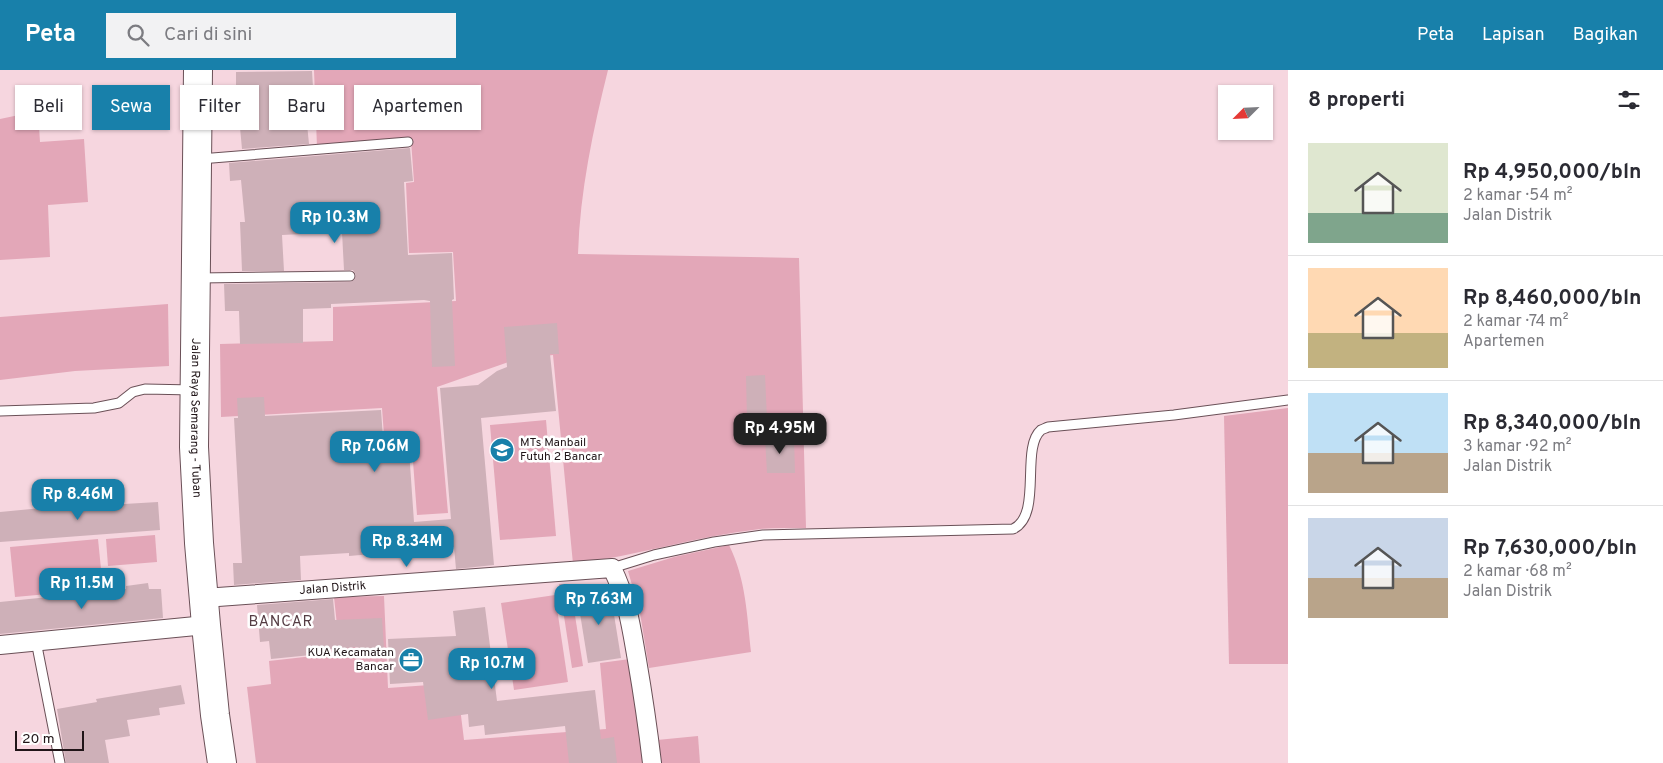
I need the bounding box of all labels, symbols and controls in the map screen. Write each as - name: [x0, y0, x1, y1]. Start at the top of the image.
- search box: [106, 13, 456, 58]
- text: Peta: [25, 20, 76, 50]
- icon: search: [124, 21, 152, 49]
- text: Cari di sini: [164, 23, 252, 47]
- text: Peta: [1417, 24, 1454, 47]
- text: Lapisan: [1482, 24, 1545, 47]
- text: Bagikan: [1573, 24, 1638, 47]
- chip: Beli: [15, 85, 82, 130]
- chip: Sewa: [92, 85, 170, 130]
- chip: Filter: [180, 85, 259, 130]
- chip: Baru: [269, 85, 344, 130]
- chip: Apartemen: [354, 85, 481, 130]
- north arrow: [1218, 85, 1272, 140]
- map controls: [1218, 85, 1273, 140]
- icon: filters: [1615, 86, 1643, 114]
- text: 8 properti: [1308, 87, 1405, 114]
- text: Rp 4,950,000/bln: [1463, 159, 1642, 186]
- icon: home: [1348, 163, 1408, 223]
- text: 2 kamar · 54 m²: [1463, 186, 1573, 206]
- pin: Rp 10.3M: [283, 202, 387, 244]
- text: Jalan Distrik: [1463, 206, 1552, 226]
- text: Rp 10.3M: [301, 208, 369, 228]
- text: Rp 8,460,000/bln: [1463, 285, 1641, 312]
- icon: home: [1348, 288, 1408, 348]
- text: 2 kamar · 74 m²: [1463, 312, 1568, 332]
- text: Apartemen: [1463, 332, 1544, 352]
- street label: Jalan Raya Semarang - Tuban: [186, 338, 205, 498]
- text: Rp 8,340,000/bln: [1463, 410, 1641, 437]
- pin: Rp 4.95M: [728, 412, 832, 455]
- icon: home: [1348, 413, 1408, 473]
- text: Rp 4.95M: [745, 419, 815, 439]
- pin: Rp 7.06M: [323, 430, 427, 473]
- place label: MTs Manbail Futuh 2 Bancar: [520, 435, 603, 465]
- text: Rp 7.06M: [341, 437, 409, 457]
- school or university icon: MTs Manbail Futuh 2 Bancar: [489, 437, 515, 463]
- text: 3 kamar · 92 m²: [1463, 437, 1572, 457]
- text: Jalan Distrik: [1463, 457, 1552, 477]
- pin: Rp 8.46M: [26, 478, 130, 521]
- text: Rp 8.46M: [43, 485, 113, 505]
- pin: Rp 8.34M: [355, 526, 459, 568]
- text: Rp 8.34M: [372, 532, 442, 552]
- text: Rp 7,630,000/bln: [1463, 535, 1637, 562]
- icon: home: [1348, 538, 1408, 598]
- text: 2 kamar · 68 m²: [1463, 562, 1572, 582]
- pin: Rp 11.5M: [30, 568, 134, 610]
- text: Rp 11.5M: [50, 574, 114, 594]
- street label: Jalan Distrik: [299, 578, 367, 599]
- text: Jalan Distrik: [1463, 582, 1552, 602]
- pin: Rp 7.63M: [547, 584, 651, 626]
- text: Rp 7.63M: [565, 590, 633, 610]
- district label: BANCAR: [248, 613, 314, 632]
- place label: KUA Kecamatan Bancar: [307, 645, 394, 675]
- office icon: KUA Kecamatan Bancar: [398, 647, 424, 673]
- pin: Rp 10.7M: [440, 648, 544, 690]
- text: Rp 10.7M: [459, 654, 525, 674]
- scale bar: [15, 728, 84, 751]
- text: 20 m: [22, 731, 55, 748]

